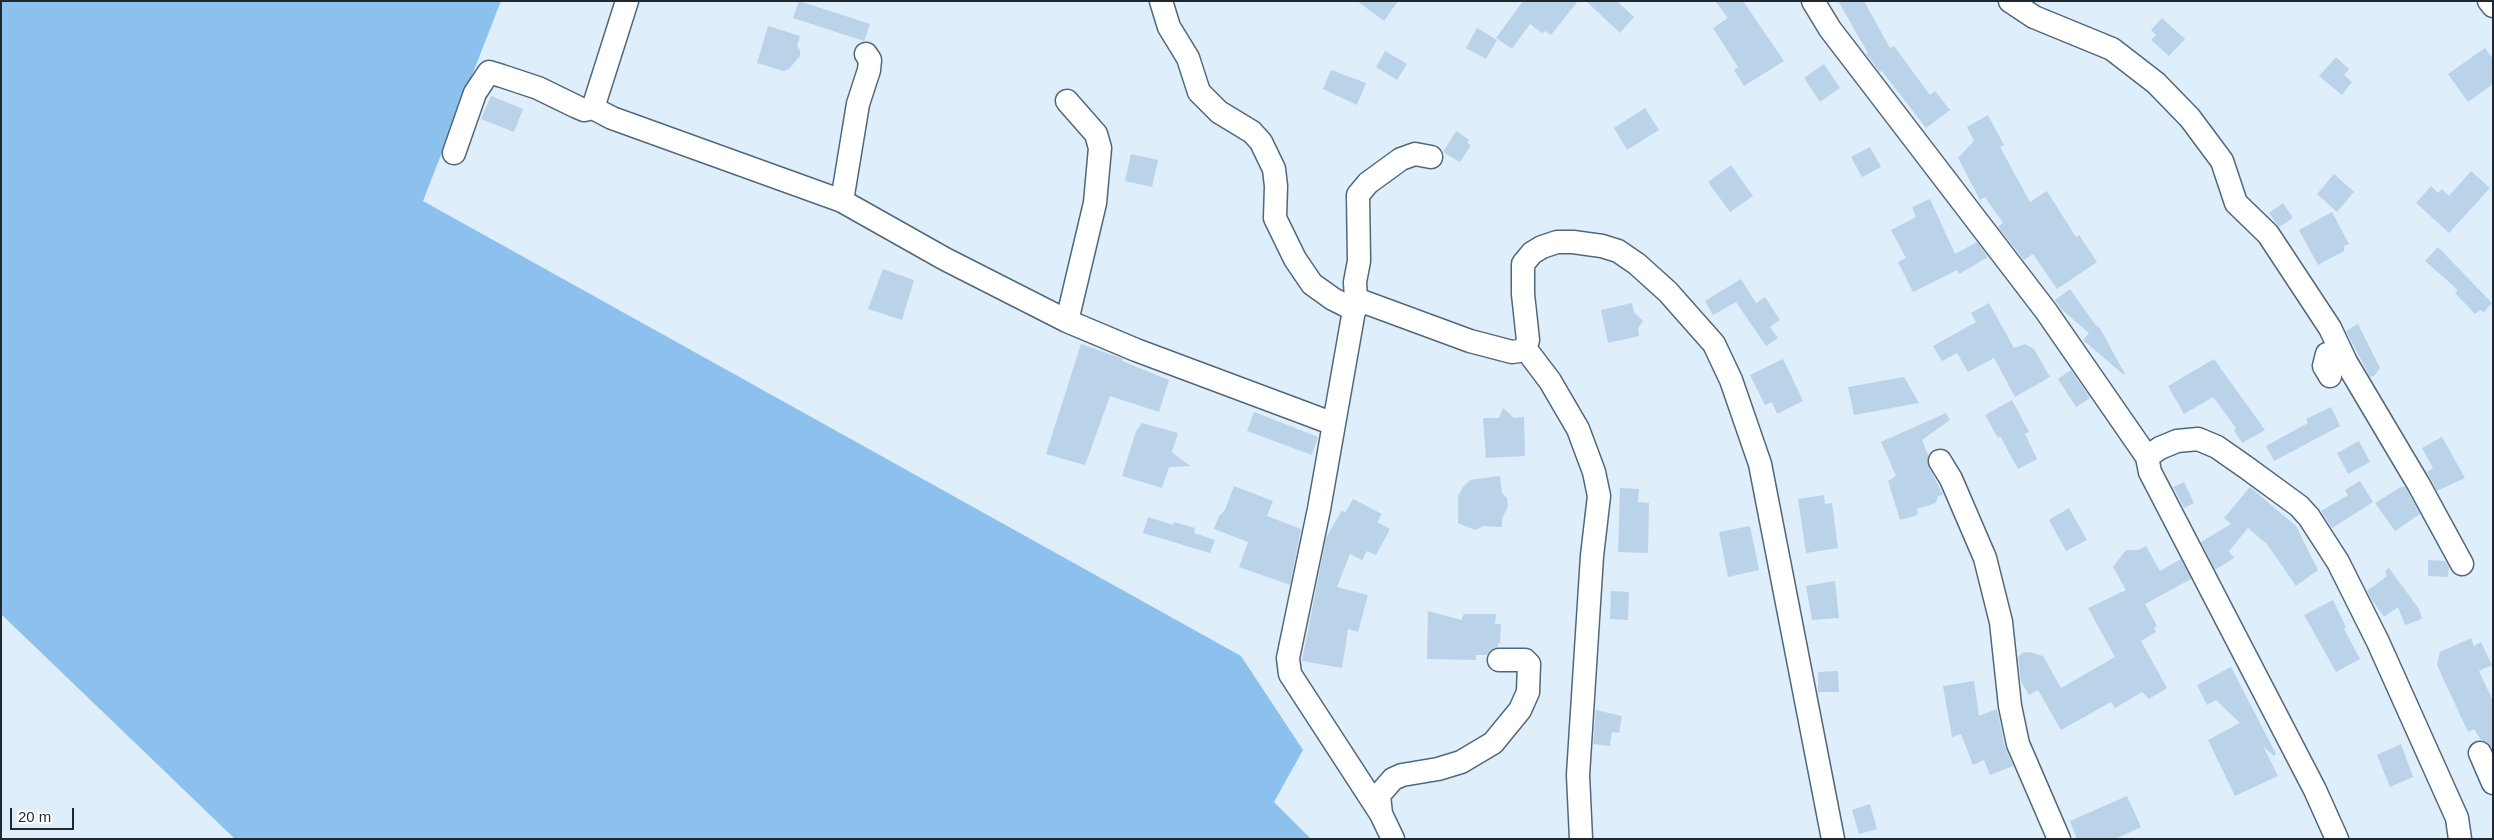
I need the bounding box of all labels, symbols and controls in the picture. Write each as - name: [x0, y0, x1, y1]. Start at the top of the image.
- scale bar: [12, 798, 76, 830]
- text: 20 m: [18, 808, 51, 825]

